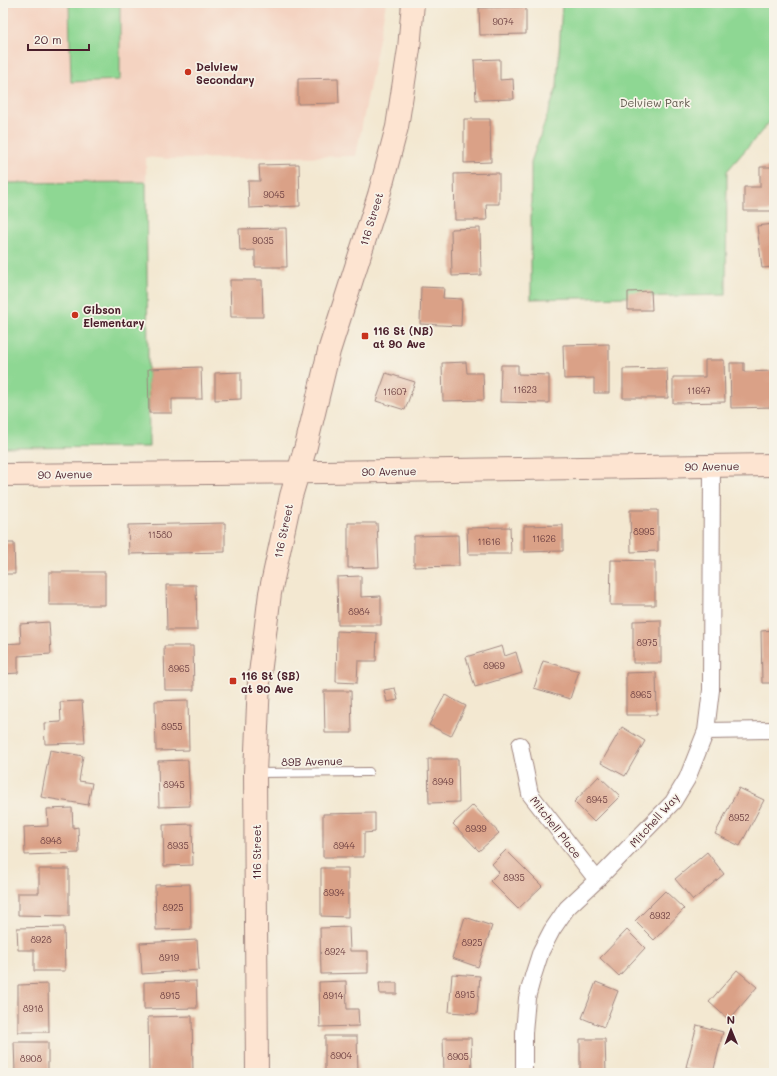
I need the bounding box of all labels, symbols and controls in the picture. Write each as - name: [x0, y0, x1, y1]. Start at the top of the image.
- house number: 9074: [492, 16, 514, 27]
- scale bar: [28, 26, 89, 52]
- text: 20 m: [34, 31, 62, 47]
- place label: Delview Secondary: [196, 59, 254, 87]
- marker: Delview Secondary: [183, 67, 193, 77]
- park label: Delview Park: [620, 95, 690, 110]
- house number: 9045: [263, 189, 285, 200]
- street label: 116 Street: [356, 190, 386, 247]
- house number: 9035: [252, 235, 274, 246]
- place label: Gibson Elementary: [83, 302, 145, 330]
- marker: Gibson Elementary: [70, 310, 80, 320]
- place label: 116 St (NB) at 90 Ave: [373, 323, 433, 351]
- marker: 116 St (NB) at 90 Ave: [360, 331, 370, 341]
- house number: 11623: [513, 384, 537, 395]
- house number: 11647: [687, 385, 711, 396]
- house number: 11607: [383, 386, 407, 397]
- street label: 90 Avenue: [684, 458, 740, 474]
- street label: 90 Avenue: [361, 463, 417, 479]
- street label: 90 Avenue: [37, 466, 93, 482]
- street label: 116 Street: [270, 502, 296, 559]
- house number: 8995: [633, 526, 655, 537]
- house number: 11580: [148, 529, 173, 540]
- house number: 11626: [532, 533, 556, 544]
- house number: 11616: [478, 536, 500, 547]
- house number: 8984: [348, 606, 370, 617]
- house number: 8975: [636, 637, 658, 648]
- house number: 8969: [483, 660, 505, 671]
- house number: 8965: [168, 663, 190, 674]
- place label: 116 St (SB) at 90 Ave: [241, 668, 300, 696]
- marker: 116 St (SB) at 90 Ave: [228, 676, 238, 686]
- house number: 8965: [630, 689, 652, 700]
- house number: 8955: [161, 721, 183, 732]
- street label: 89B Avenue: [281, 753, 343, 769]
- house number: 8949: [432, 776, 454, 787]
- house number: 8945: [163, 779, 185, 790]
- street label: Mitchell Way: [626, 790, 682, 850]
- street label: Mitchell Place: [527, 793, 585, 861]
- house number: 8945: [586, 794, 608, 805]
- house number: 8952: [728, 812, 750, 823]
- house number: 8939: [465, 823, 487, 834]
- street label: 116 Street: [249, 824, 264, 880]
- house number: 8948: [40, 835, 62, 846]
- house number: 8935: [167, 840, 189, 851]
- house number: 8944: [333, 840, 355, 851]
- house number: 8935: [503, 872, 525, 883]
- house number: 8934: [323, 887, 345, 898]
- house number: 8925: [162, 902, 184, 913]
- house number: 8932: [649, 910, 671, 921]
- house number: 8928: [30, 934, 52, 945]
- house number: 8925: [461, 937, 483, 948]
- house number: 8924: [324, 946, 346, 957]
- house number: 8919: [159, 952, 180, 963]
- house number: 8915: [455, 989, 475, 1000]
- house number: 8915: [160, 990, 180, 1001]
- house number: 8914: [323, 990, 344, 1001]
- house number: 8918: [23, 1003, 44, 1014]
- north arrow: [711, 1010, 751, 1050]
- text: N: [727, 1012, 735, 1027]
- house number: 8904: [330, 1050, 353, 1061]
- house number: 8905: [447, 1051, 469, 1062]
- house number: 8908: [20, 1053, 42, 1064]

